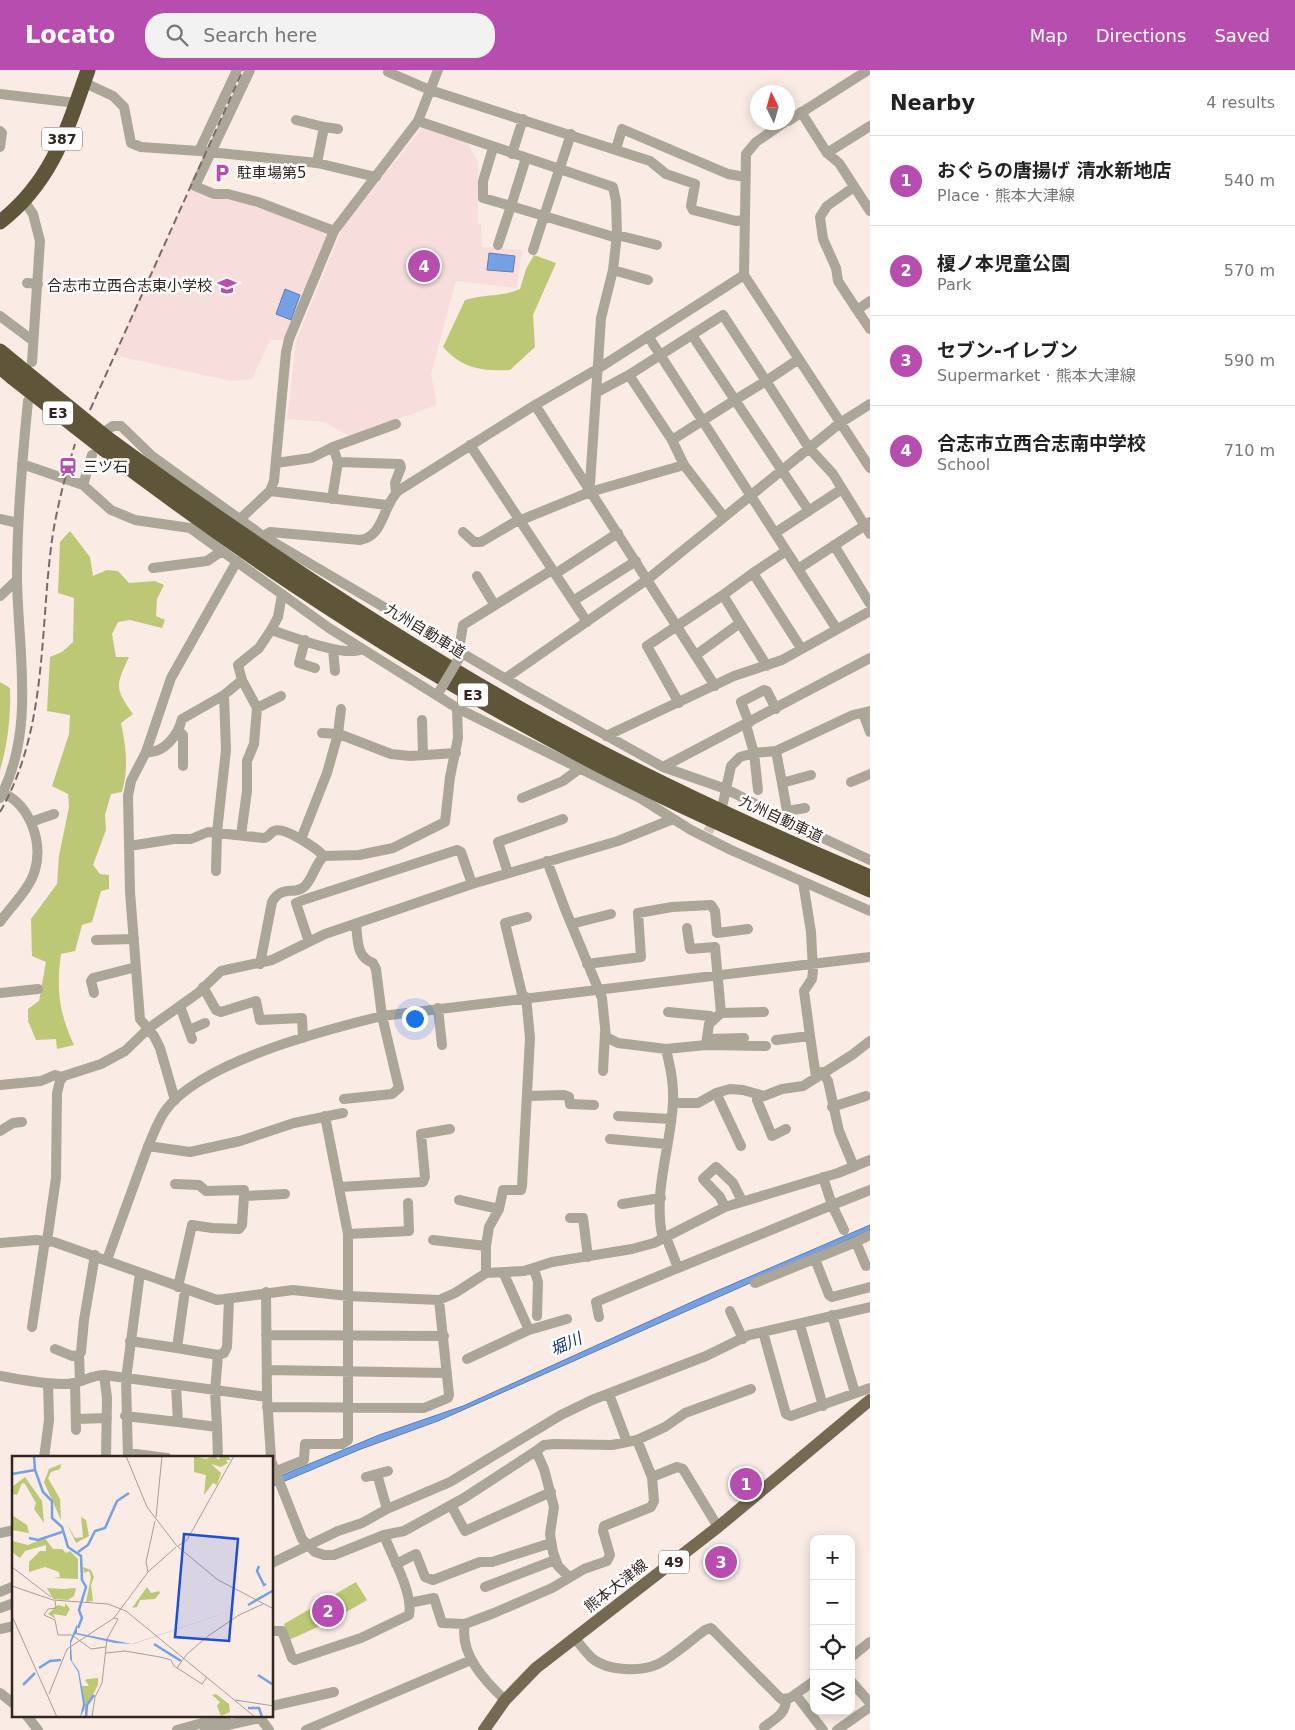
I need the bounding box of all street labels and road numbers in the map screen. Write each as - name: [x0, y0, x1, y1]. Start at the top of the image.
- road number: 387: [42, 128, 82, 150]
- road number: E3: [43, 402, 73, 424]
- street label: 九州自動車道: [382, 600, 468, 662]
- road number: E3: [458, 684, 488, 706]
- street label: 九州自動車道: [736, 792, 826, 846]
- road number: 49: [659, 1550, 689, 1574]
- street label: 熊本大津線: [581, 1556, 651, 1616]

